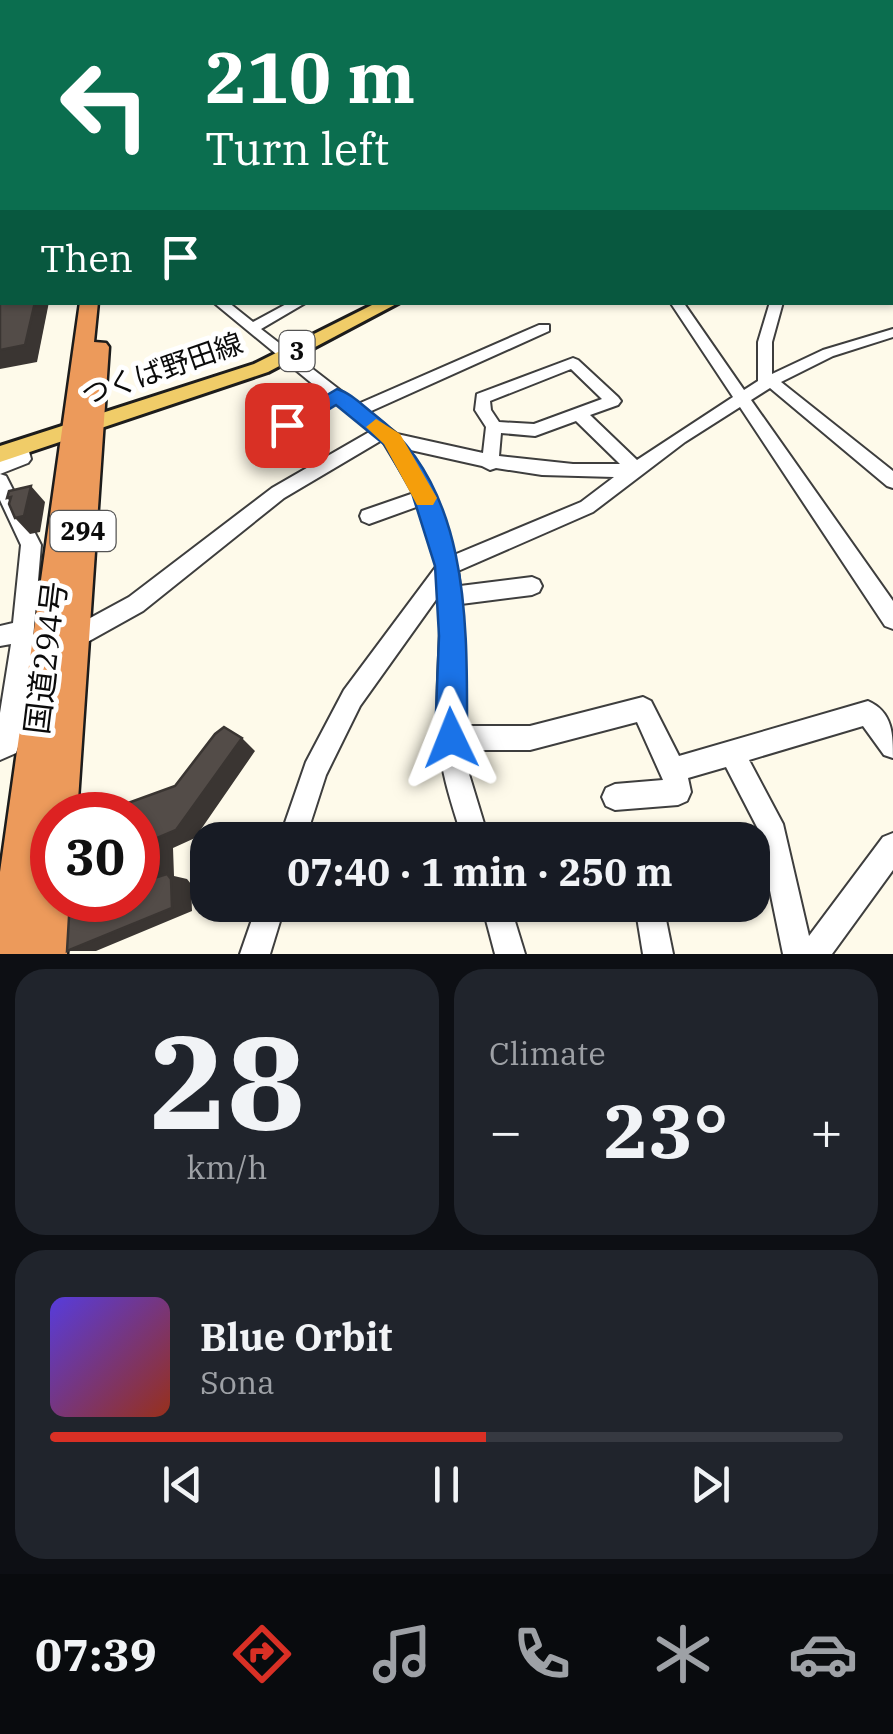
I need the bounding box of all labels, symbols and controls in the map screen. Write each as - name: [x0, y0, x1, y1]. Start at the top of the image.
- text: 210 m: [205, 31, 415, 122]
- icon: left: [40, 40, 170, 170]
- text: Turn left: [205, 119, 389, 177]
- icon: arrive: [153, 230, 208, 285]
- text: Then: [40, 233, 133, 282]
- street label: つくば野田線: [76, 324, 247, 413]
- road number: 3: [280, 331, 314, 371]
- pin: [245, 383, 330, 468]
- icon: arrive: [260, 398, 315, 453]
- road number: 294: [51, 511, 116, 551]
- street label: 国道294号: [15, 579, 75, 737]
- position arrow: [399, 686, 503, 790]
- speed limit sign: 30: [30, 792, 160, 922]
- text: 07:40 · 1 min · 250 m: [287, 847, 673, 896]
- text: 28: [149, 996, 305, 1165]
- text: Climate: [489, 1032, 606, 1074]
- text: 23°: [603, 1081, 729, 1179]
- text: −: [489, 1095, 522, 1166]
- text: +: [810, 1095, 843, 1166]
- text: km/h: [187, 1146, 267, 1188]
- text: Blue Orbit: [200, 1312, 392, 1361]
- text: Sona: [200, 1361, 275, 1403]
- icon: previous: [155, 1457, 210, 1512]
- icon: pause: [419, 1457, 474, 1512]
- icon: next: [683, 1457, 738, 1512]
- icon: directions: [227, 1619, 297, 1689]
- icon: music: [367, 1619, 437, 1689]
- icon: phone: [507, 1619, 577, 1689]
- icon: climate: [648, 1619, 718, 1689]
- icon: car: [788, 1619, 858, 1689]
- text: 07:39: [35, 1625, 157, 1683]

